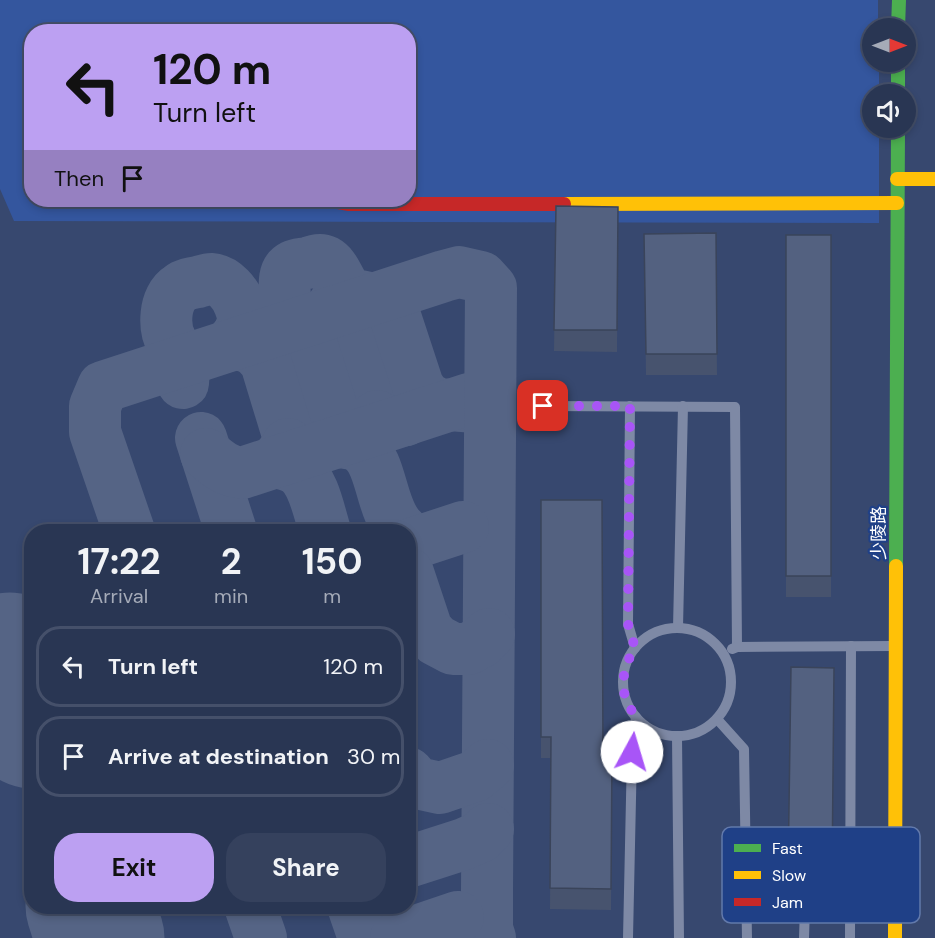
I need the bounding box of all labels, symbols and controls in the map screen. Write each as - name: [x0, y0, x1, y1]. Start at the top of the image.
- north arrow: [862, 18, 916, 72]
- map controls: [862, 18, 916, 138]
- text: 120 m: [153, 42, 271, 97]
- icon: left: [54, 48, 132, 126]
- button: sound: [862, 84, 916, 138]
- text: Turn left: [153, 95, 256, 130]
- icon: arrive: [116, 162, 149, 195]
- text: Then: [54, 164, 104, 193]
- pin: [517, 380, 568, 431]
- icon: arrive: [526, 389, 559, 422]
- street label: 少陵路: [867, 506, 891, 560]
- text: 17:22: [77, 538, 161, 585]
- text: 2: [221, 538, 242, 585]
- text: 150: [302, 538, 362, 585]
- text: Arrival: [90, 583, 148, 609]
- text: min: [214, 583, 248, 609]
- text: m: [323, 583, 341, 609]
- icon: left: [57, 650, 90, 683]
- text: Turn left: [108, 652, 198, 681]
- text: 120 m: [323, 652, 383, 681]
- position arrow: [600, 720, 664, 784]
- icon: arrive: [57, 740, 90, 773]
- text: Arrive at destination: [108, 742, 329, 771]
- text: 30 m: [347, 742, 400, 771]
- legend: [722, 827, 920, 923]
- button: Exit: [54, 833, 214, 902]
- button: Share: [226, 833, 386, 902]
- text: Fast: [772, 838, 803, 859]
- text: Slow: [772, 865, 806, 886]
- text: Jam: [772, 892, 803, 913]

